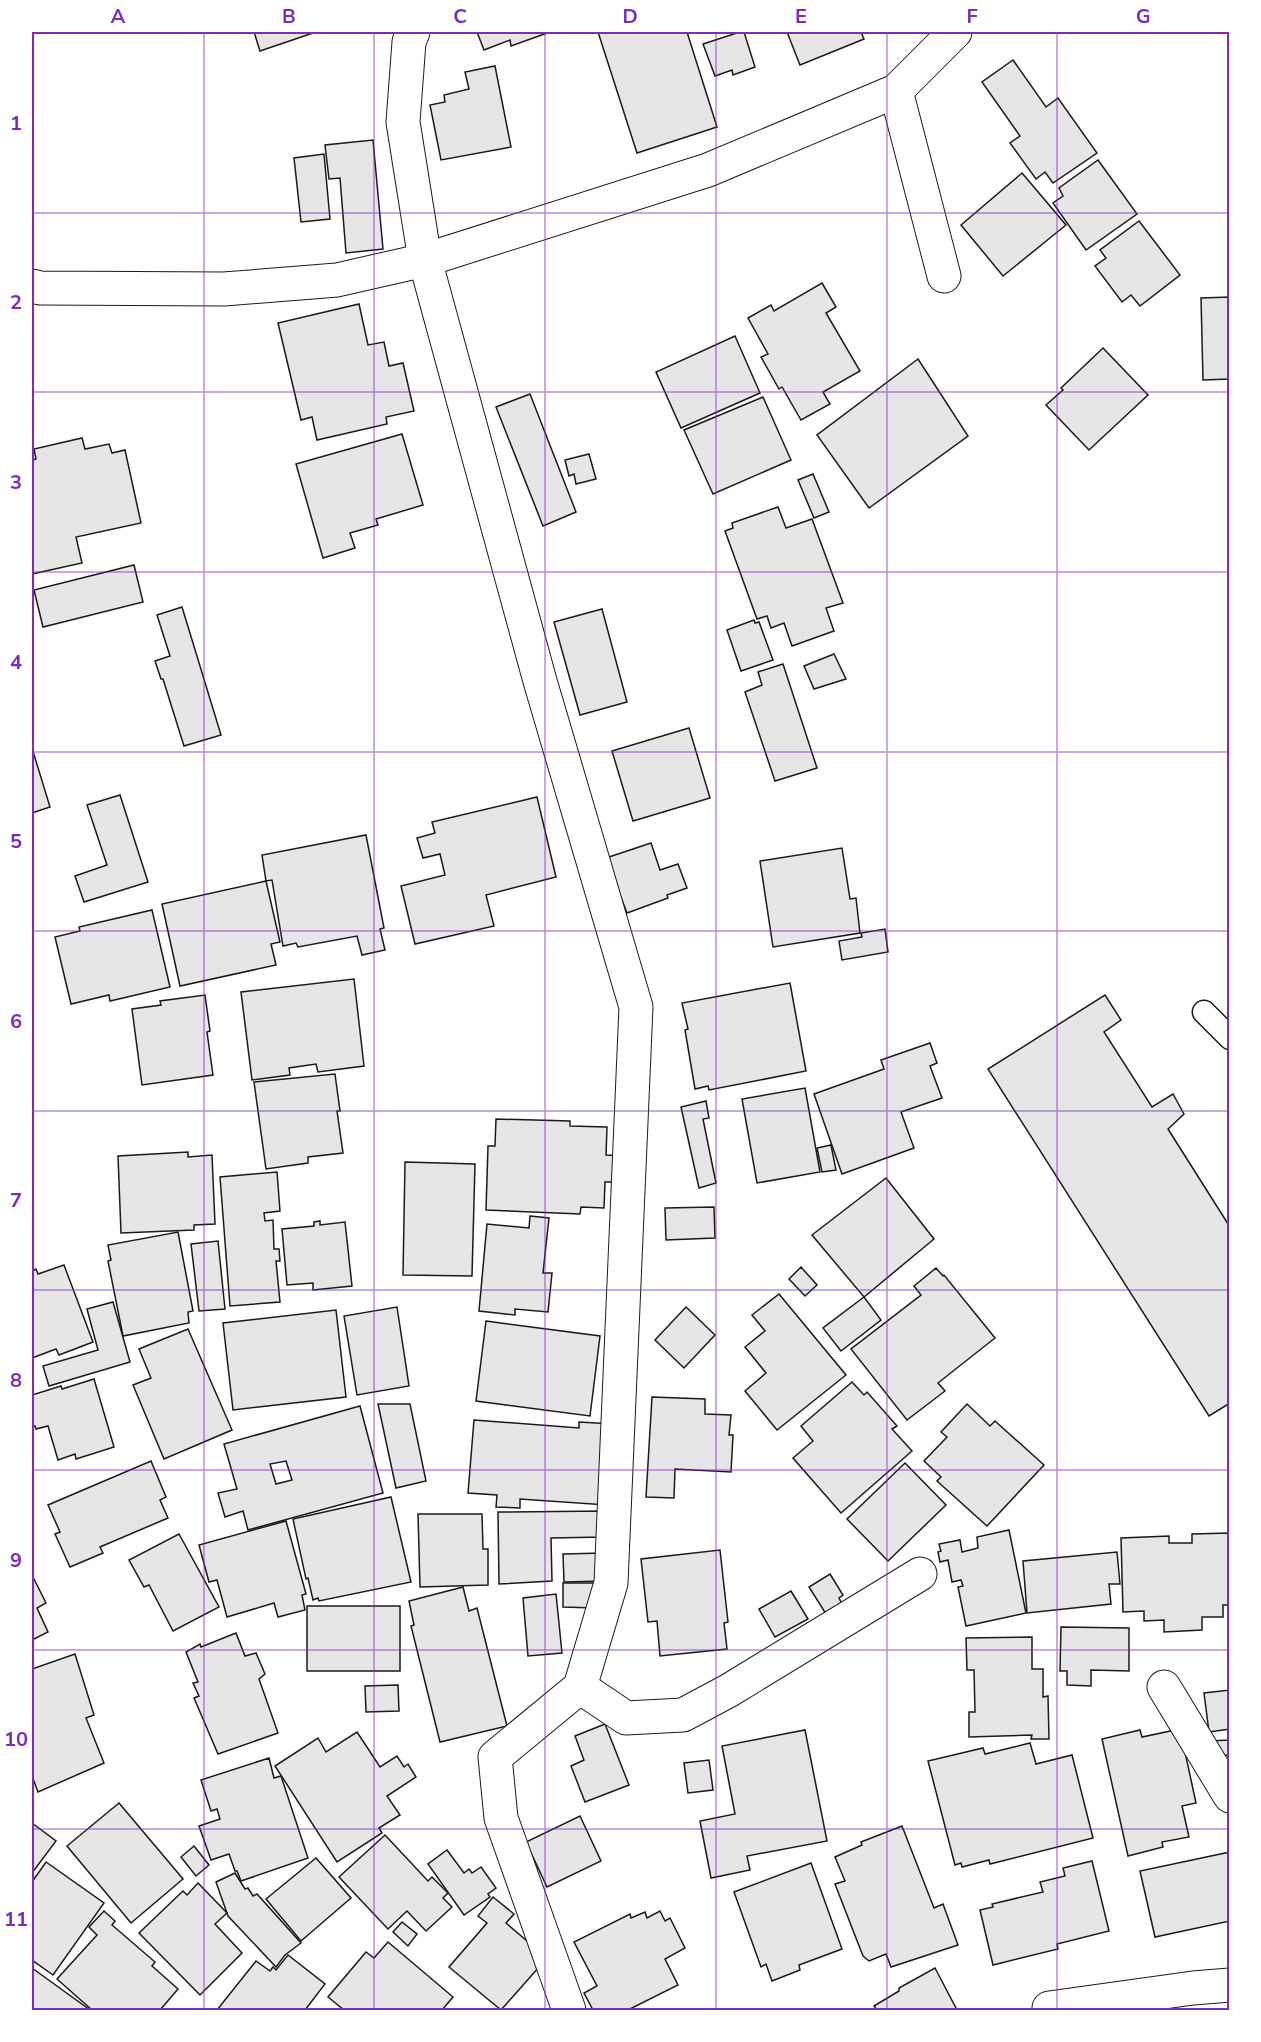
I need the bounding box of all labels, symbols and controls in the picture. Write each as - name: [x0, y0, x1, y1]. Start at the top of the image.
- text: A: [111, 3, 126, 30]
- text: B: [282, 3, 296, 30]
- text: C: [453, 3, 467, 30]
- text: D: [622, 3, 638, 30]
- text: E: [795, 3, 807, 30]
- text: F: [966, 3, 978, 30]
- text: G: [1136, 3, 1150, 30]
- text: 1: [10, 110, 22, 137]
- text: 2: [10, 289, 22, 316]
- text: 3: [10, 469, 22, 496]
- text: 4: [10, 649, 22, 676]
- text: 5: [10, 828, 22, 855]
- text: 6: [10, 1008, 22, 1035]
- text: 7: [10, 1187, 22, 1214]
- text: 8: [10, 1367, 22, 1394]
- text: 9: [10, 1547, 22, 1574]
- text: 10: [4, 1726, 28, 1753]
- text: 11: [4, 1906, 28, 1933]

